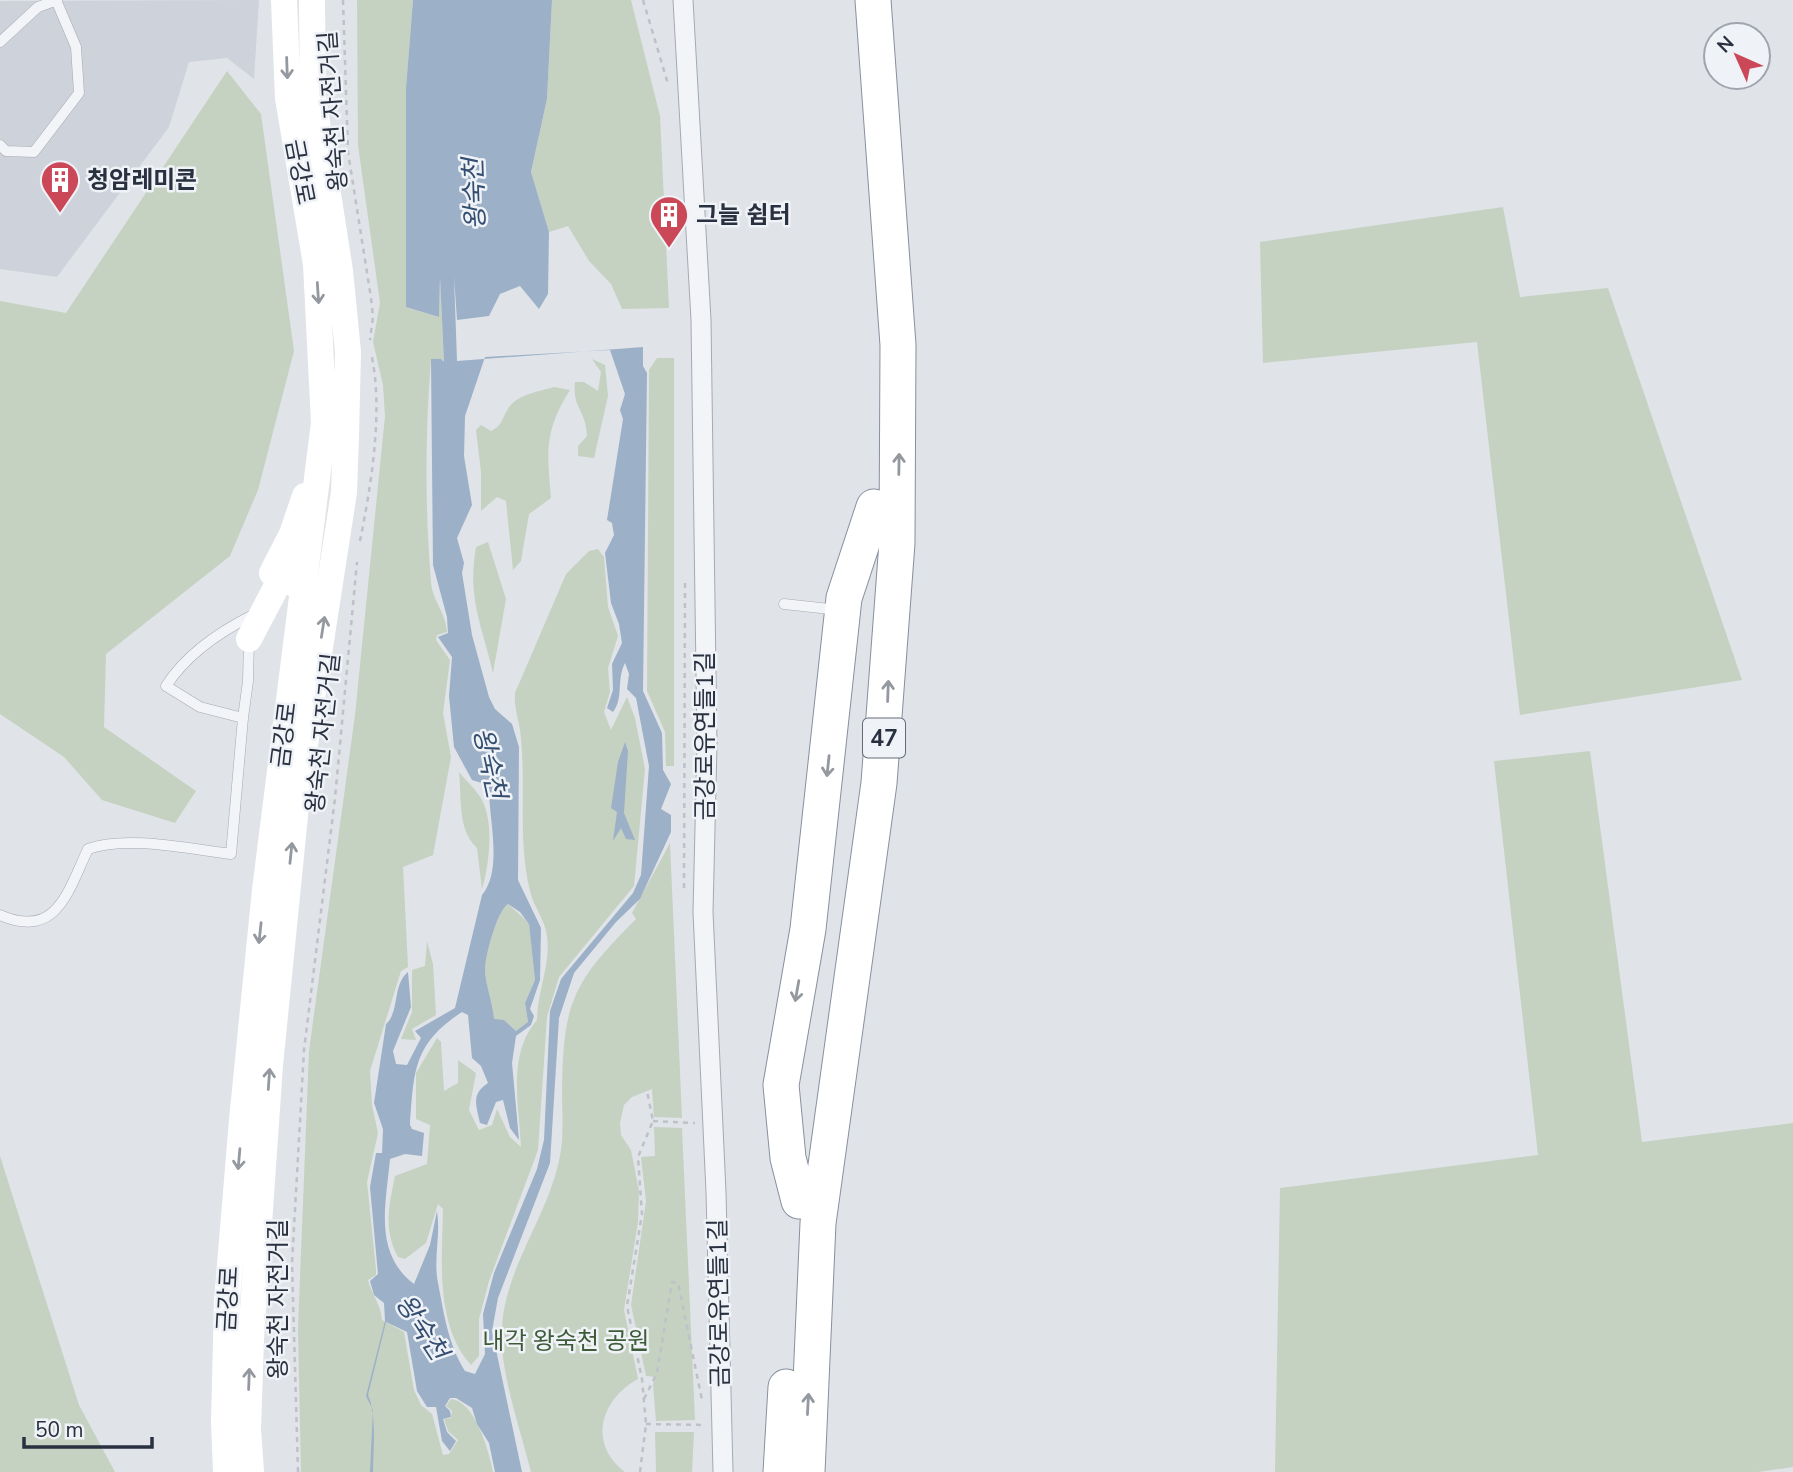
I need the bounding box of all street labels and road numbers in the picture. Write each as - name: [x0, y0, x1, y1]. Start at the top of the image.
- street label: 왕숙천 자전거길: [311, 30, 355, 192]
- street label: 금강로: [278, 136, 322, 208]
- street label: 왕숙천 자전거길: [299, 651, 347, 815]
- street label: 금강로유연들1길: [689, 652, 721, 820]
- street label: 금강로: [264, 700, 304, 770]
- road number: 47: [863, 718, 905, 758]
- street label: 금강로유연들1길: [702, 1218, 736, 1388]
- street label: 왕숙천 자전거길: [262, 1219, 294, 1379]
- street label: 금강로: [210, 1265, 246, 1333]

